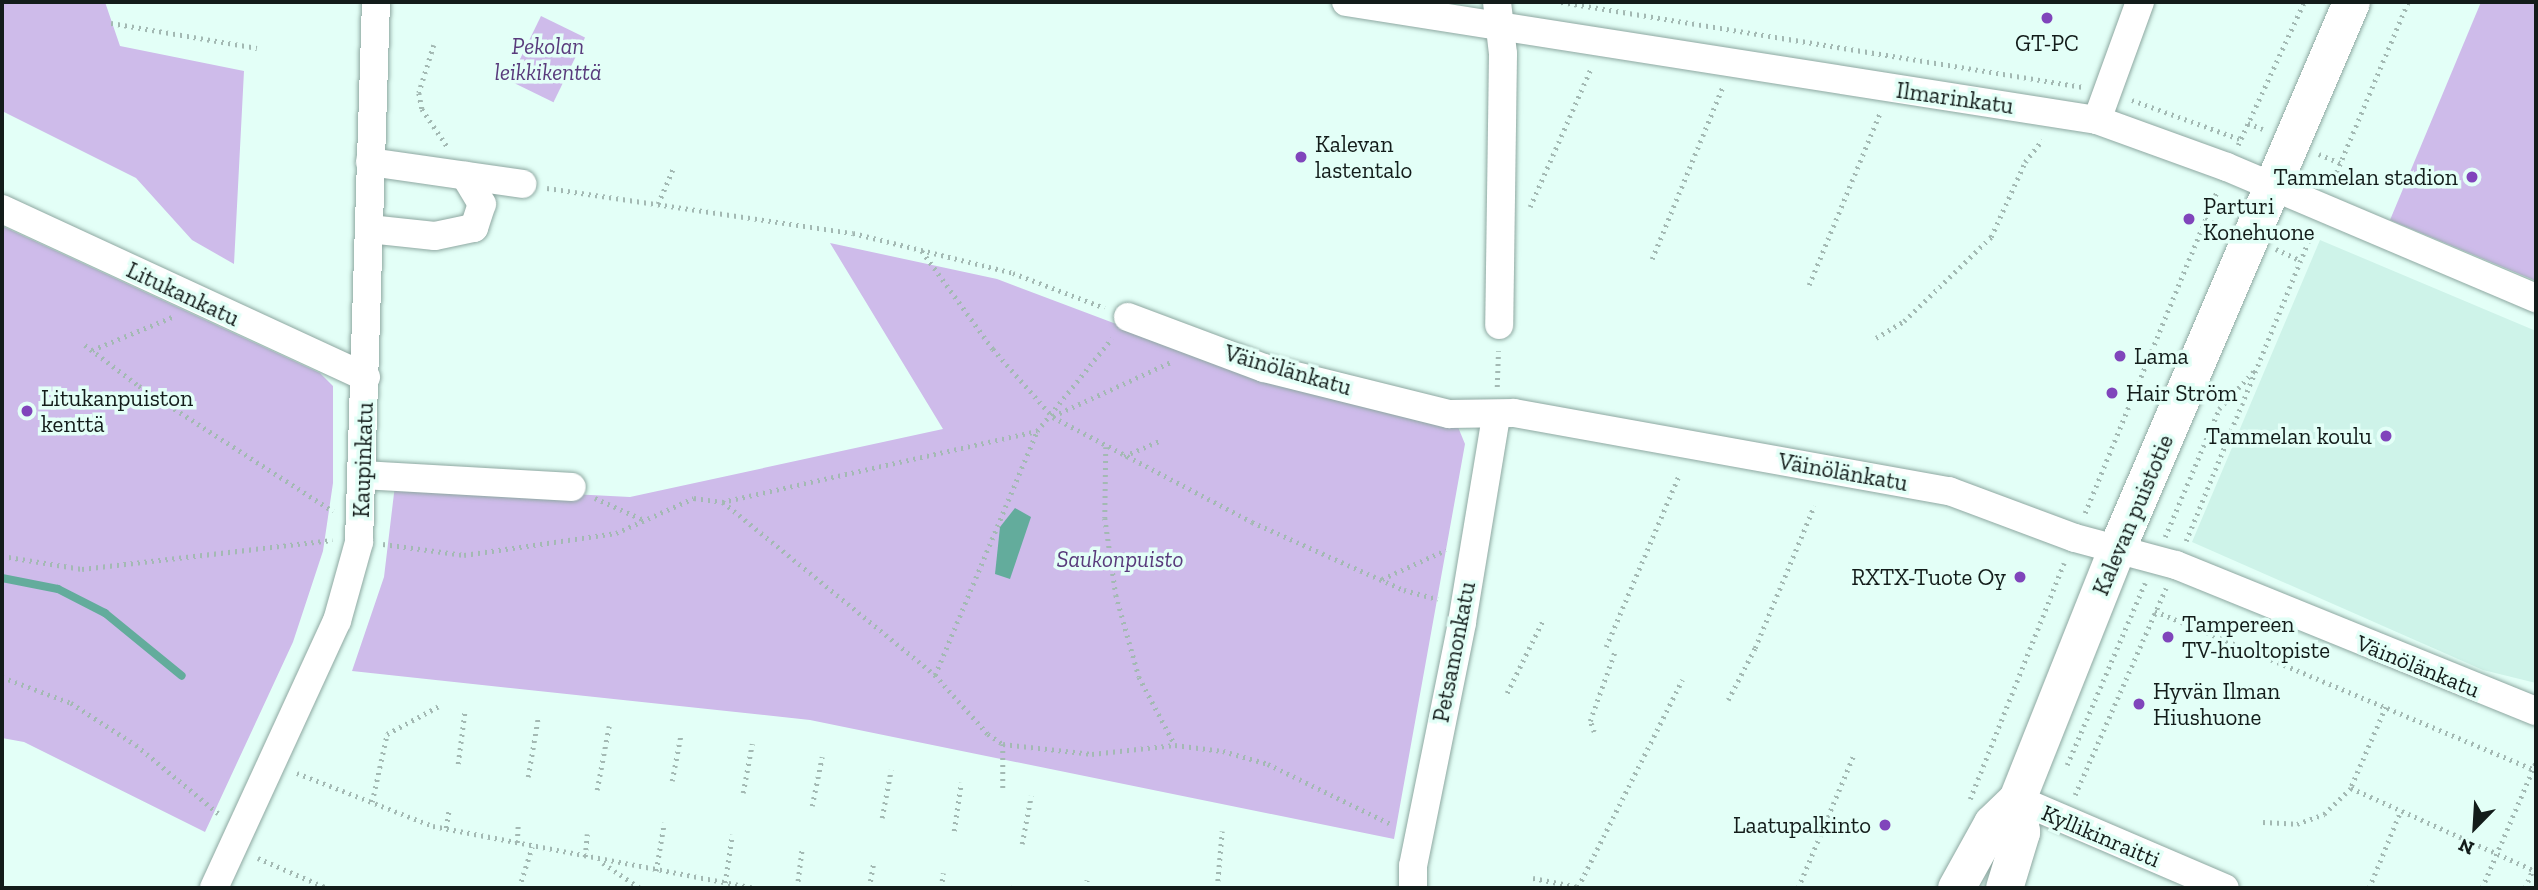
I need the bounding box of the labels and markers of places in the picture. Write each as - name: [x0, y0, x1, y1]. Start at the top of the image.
- marker: GT-PC: [2039, 10, 2055, 26]
- place label: GT-PC: [2015, 29, 2079, 57]
- place label: Kalevan lastentalo: [1315, 130, 1412, 184]
- marker: Kalevan lastentalo: [1293, 149, 1309, 165]
- place label: Tammelan stadion: [2273, 163, 2458, 191]
- marker: Tammelan stadion: [2464, 169, 2480, 185]
- place label: Parturi Konehuone: [2203, 192, 2315, 246]
- marker: Parturi Konehuone: [2181, 211, 2197, 227]
- place label: Lama: [2134, 342, 2189, 370]
- marker: Lama: [2112, 348, 2128, 364]
- place label: Hair Ström: [2126, 379, 2238, 407]
- place label: Litukanpuiston kenttä: [41, 384, 193, 438]
- marker: Hair Ström: [2104, 385, 2120, 401]
- marker: Litukanpuiston kenttä: [19, 403, 35, 419]
- place label: Tammelan koulu: [2206, 422, 2372, 450]
- marker: Tammelan koulu: [2378, 428, 2394, 444]
- place label: RXTX-Tuote Oy: [1851, 563, 2006, 591]
- marker: RXTX-Tuote Oy: [2012, 569, 2028, 585]
- place label: Tampereen TV-huoltopiste: [2182, 610, 2330, 664]
- marker: Tampereen TV-huoltopiste: [2160, 629, 2176, 645]
- place label: Hyvän Ilman Hiushuone: [2153, 677, 2280, 731]
- marker: Hyvän Ilman Hiushuone: [2131, 696, 2147, 712]
- place label: Laatupalkinto: [1733, 811, 1871, 839]
- marker: Laatupalkinto: [1877, 817, 1893, 833]

